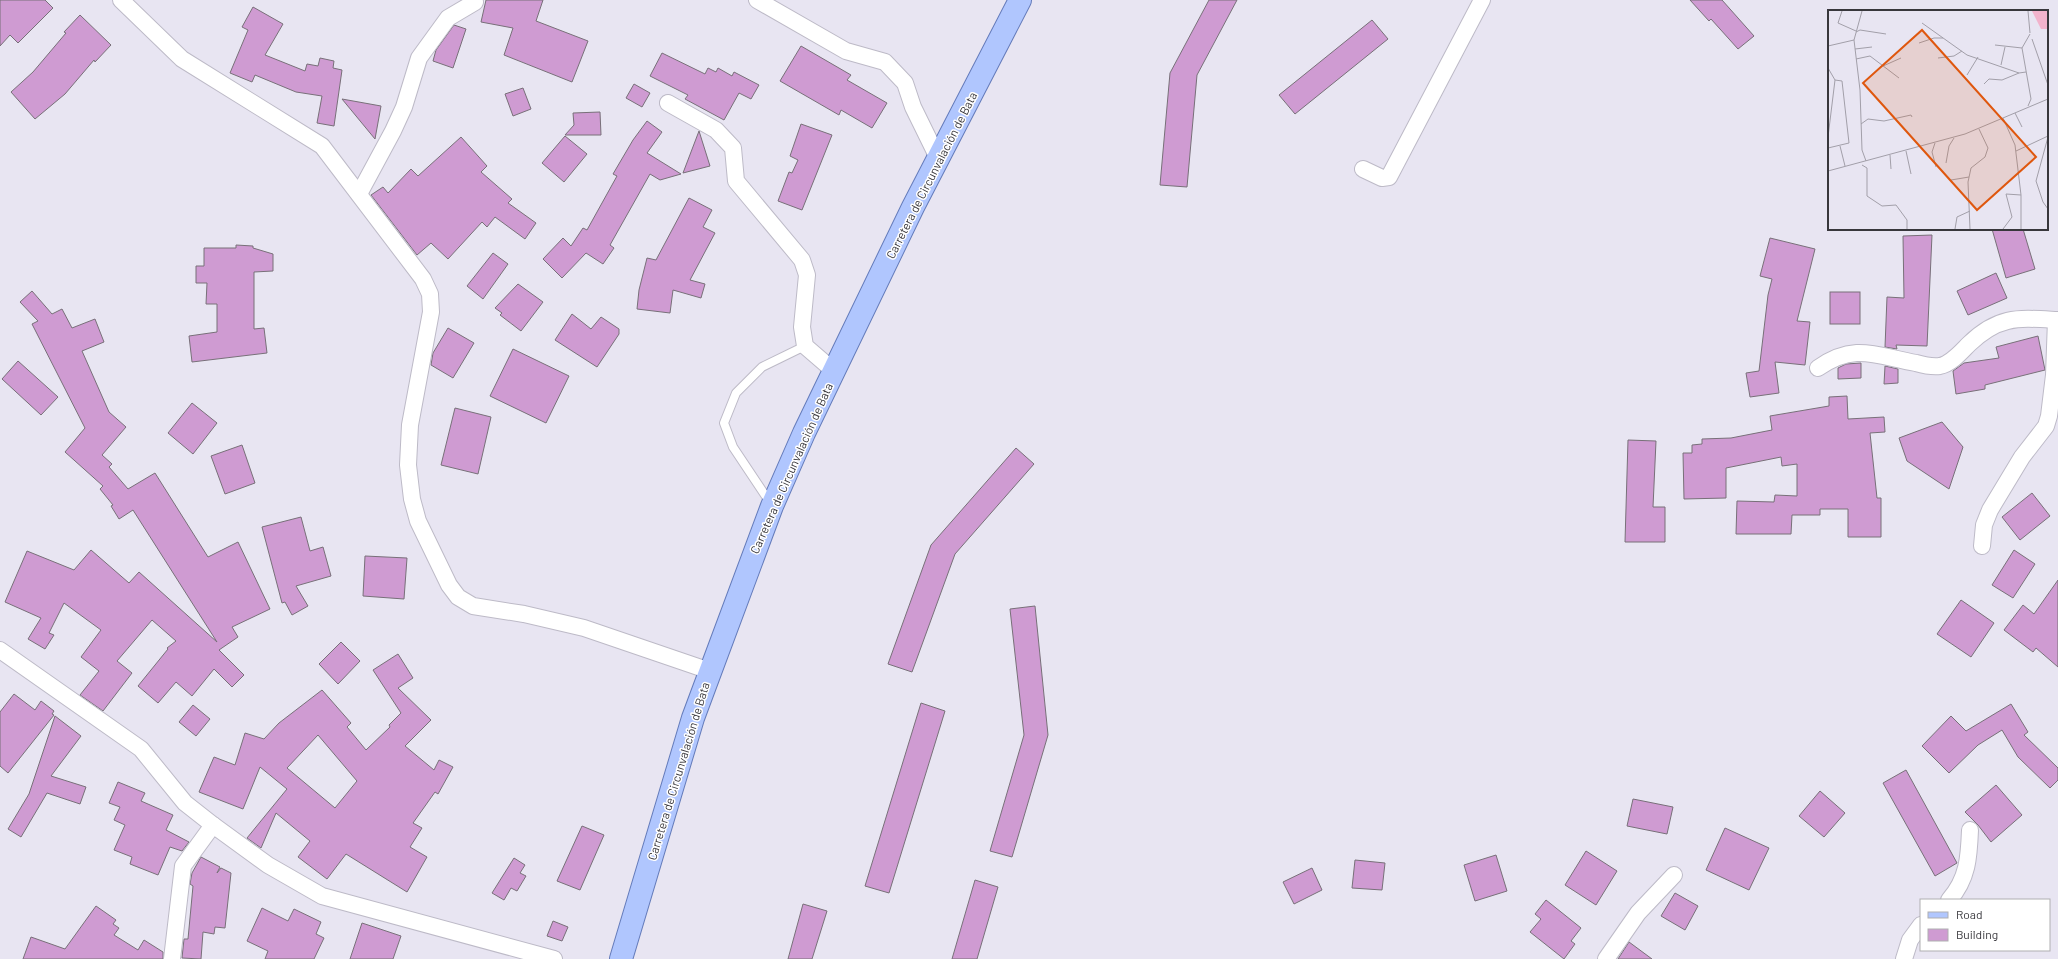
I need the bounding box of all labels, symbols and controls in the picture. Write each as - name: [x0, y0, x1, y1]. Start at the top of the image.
- inset map: [1828, 10, 2048, 230]
- street label: Carretera de Circunvalación de Bata: [883, 89, 979, 261]
- street label: Carretera de Circunvalación de Bata: [747, 380, 835, 556]
- street label: Carretera de Circunvalación de Bata: [644, 680, 712, 862]
- legend: [1920, 899, 2050, 951]
- text: Road: [1956, 907, 1983, 921]
- text: Building: [1956, 927, 1998, 941]

